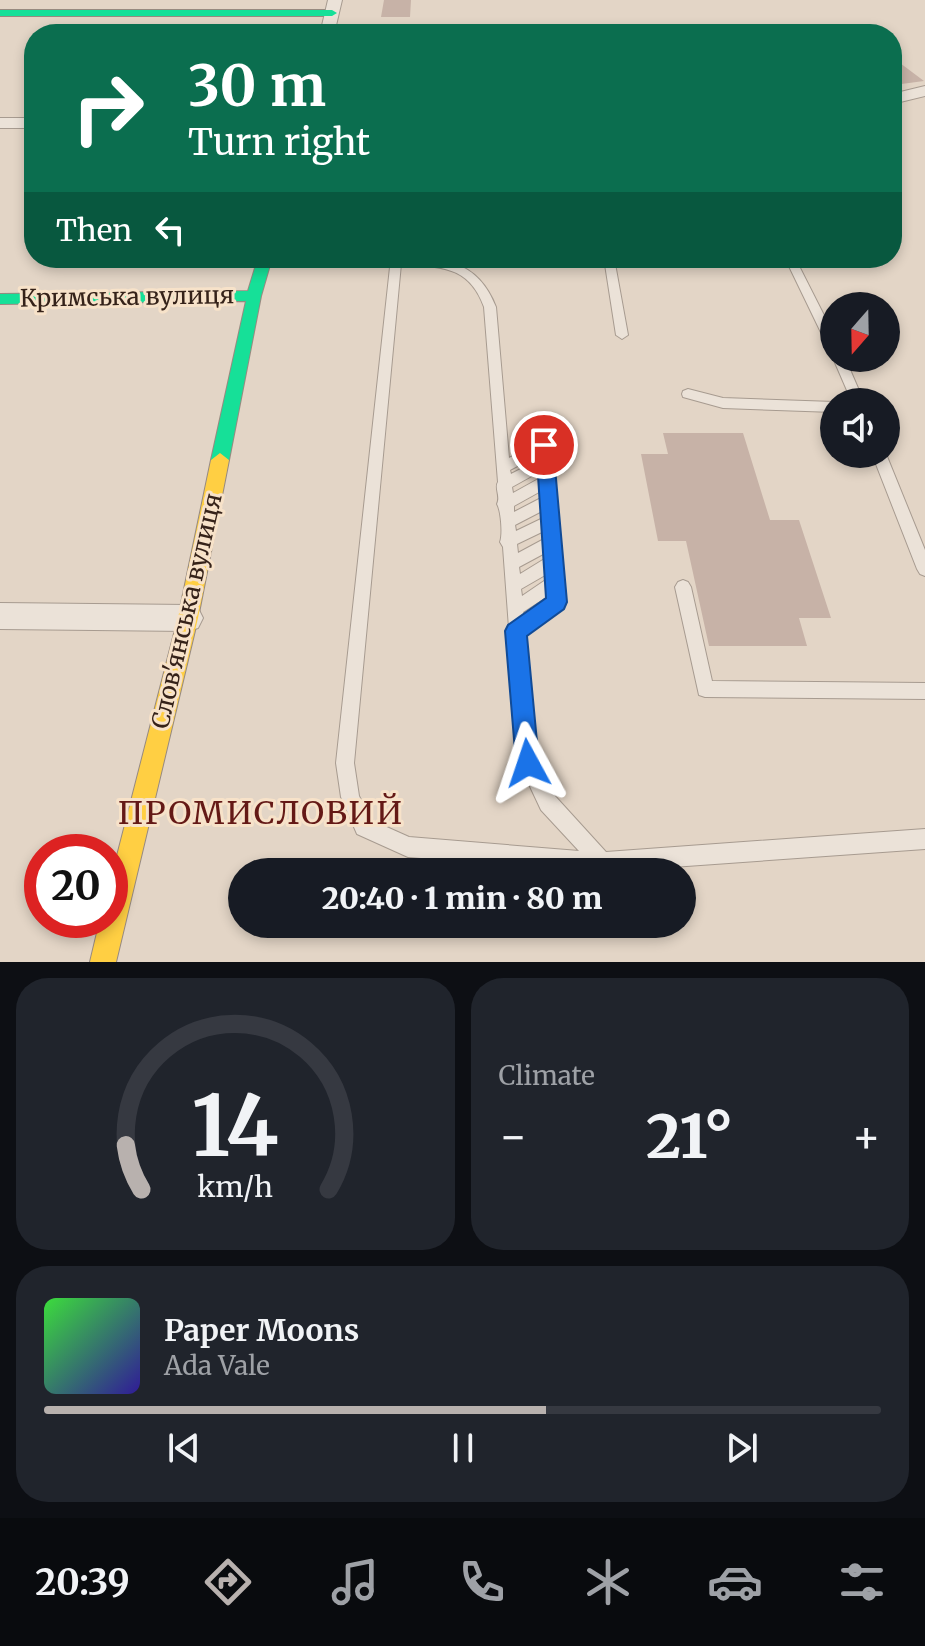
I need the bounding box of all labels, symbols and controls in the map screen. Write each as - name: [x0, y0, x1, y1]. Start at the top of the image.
- text: 30 m: [188, 51, 326, 121]
- icon: right: [56, 56, 160, 160]
- text: Turn right: [188, 120, 370, 165]
- icon: left: [148, 208, 192, 252]
- text: Then: [56, 211, 132, 249]
- street label: Кримська вулиця: [20, 279, 234, 314]
- north arrow: [820, 292, 900, 372]
- map controls: [820, 292, 900, 468]
- button: sound: [820, 388, 900, 468]
- pin: [510, 411, 578, 479]
- icon: arrive: [522, 423, 566, 467]
- street label: Слов'янська вулиця: [144, 490, 229, 732]
- position arrow: [486, 721, 570, 805]
- district label: ПРОМИСЛОВИЙ: [118, 793, 404, 833]
- speed limit sign: 20: [24, 834, 128, 938]
- text: 20:40 · 1 min · 80 m: [322, 879, 602, 917]
- text: Climate: [499, 1059, 595, 1092]
- text: 14: [192, 1074, 279, 1179]
- text: 21°: [646, 1099, 734, 1174]
- text: −: [499, 1109, 528, 1164]
- text: +: [852, 1109, 881, 1164]
- text: km/h: [197, 1169, 273, 1205]
- text: Paper Moons: [164, 1311, 359, 1349]
- text: Ada Vale: [164, 1349, 270, 1382]
- icon: previous: [162, 1426, 206, 1470]
- icon: pause: [441, 1426, 485, 1470]
- icon: next: [720, 1426, 764, 1470]
- icon: directions: [200, 1554, 256, 1610]
- icon: music: [327, 1554, 383, 1610]
- icon: phone: [454, 1554, 510, 1610]
- icon: climate: [580, 1554, 636, 1610]
- icon: car: [707, 1554, 763, 1610]
- icon: filters: [834, 1554, 890, 1610]
- text: 20:39: [35, 1560, 130, 1605]

